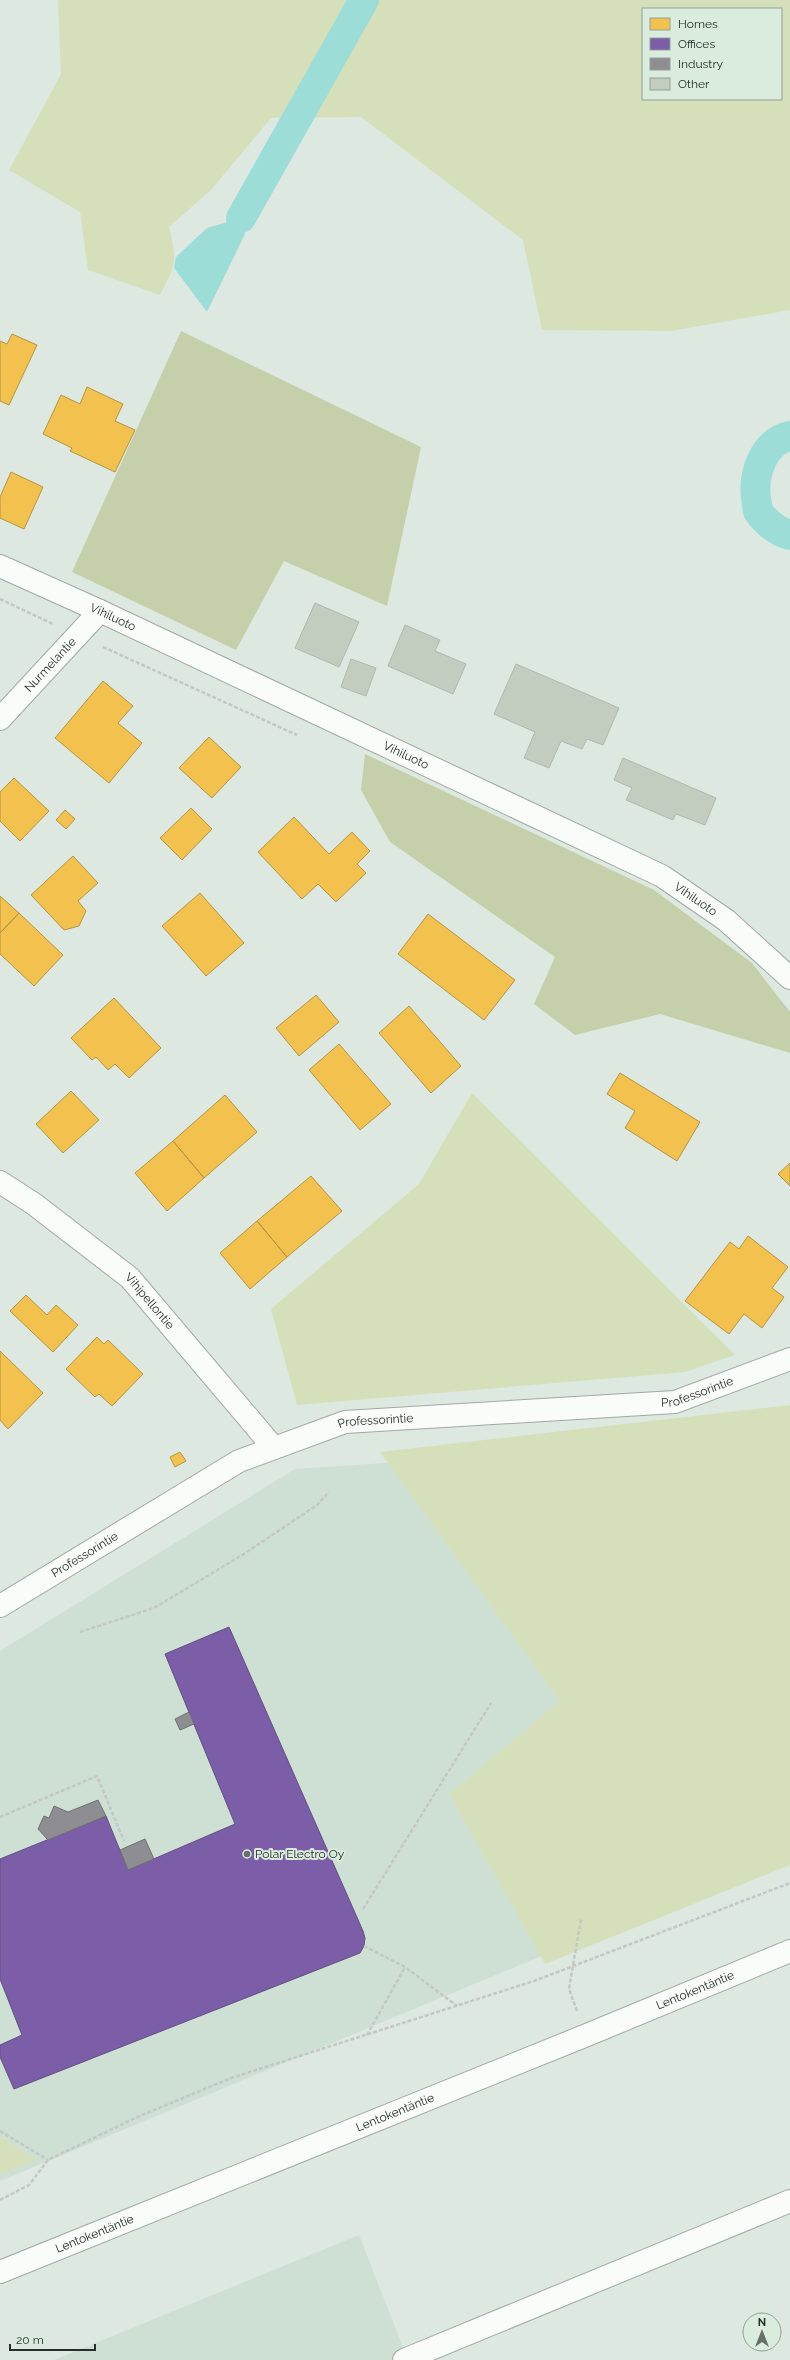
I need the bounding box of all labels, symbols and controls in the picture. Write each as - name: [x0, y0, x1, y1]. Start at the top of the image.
- legend: [642, 8, 782, 100]
- text: Homes: [678, 17, 718, 31]
- text: Offices: [678, 37, 715, 51]
- text: Industry: [678, 57, 724, 71]
- text: Other: [678, 77, 710, 91]
- street label: Vihiluoto: [88, 600, 138, 634]
- street label: Nurmelantie: [22, 635, 79, 695]
- street label: Vihiluoto: [381, 739, 431, 772]
- street label: Vihiluoto: [672, 880, 720, 919]
- street label: Vihipellontie: [122, 1270, 177, 1332]
- street label: Professorintie: [661, 1374, 735, 1410]
- street label: Professorintie: [336, 1411, 414, 1431]
- street label: Professorintie: [49, 1529, 121, 1580]
- place label: Polar Electro Oy: [255, 1847, 345, 1861]
- marker: Polar Electro Oy: [242, 1849, 252, 1859]
- street label: Lentokentäntie: [654, 1968, 736, 2013]
- street label: Lentokentäntie: [354, 2090, 436, 2135]
- street label: Lentokentäntie: [53, 2212, 136, 2256]
- north arrow: [742, 2312, 782, 2352]
- text: N: [758, 2316, 766, 2329]
- scale bar: [10, 2326, 95, 2352]
- text: 20 m: [16, 2333, 44, 2347]

